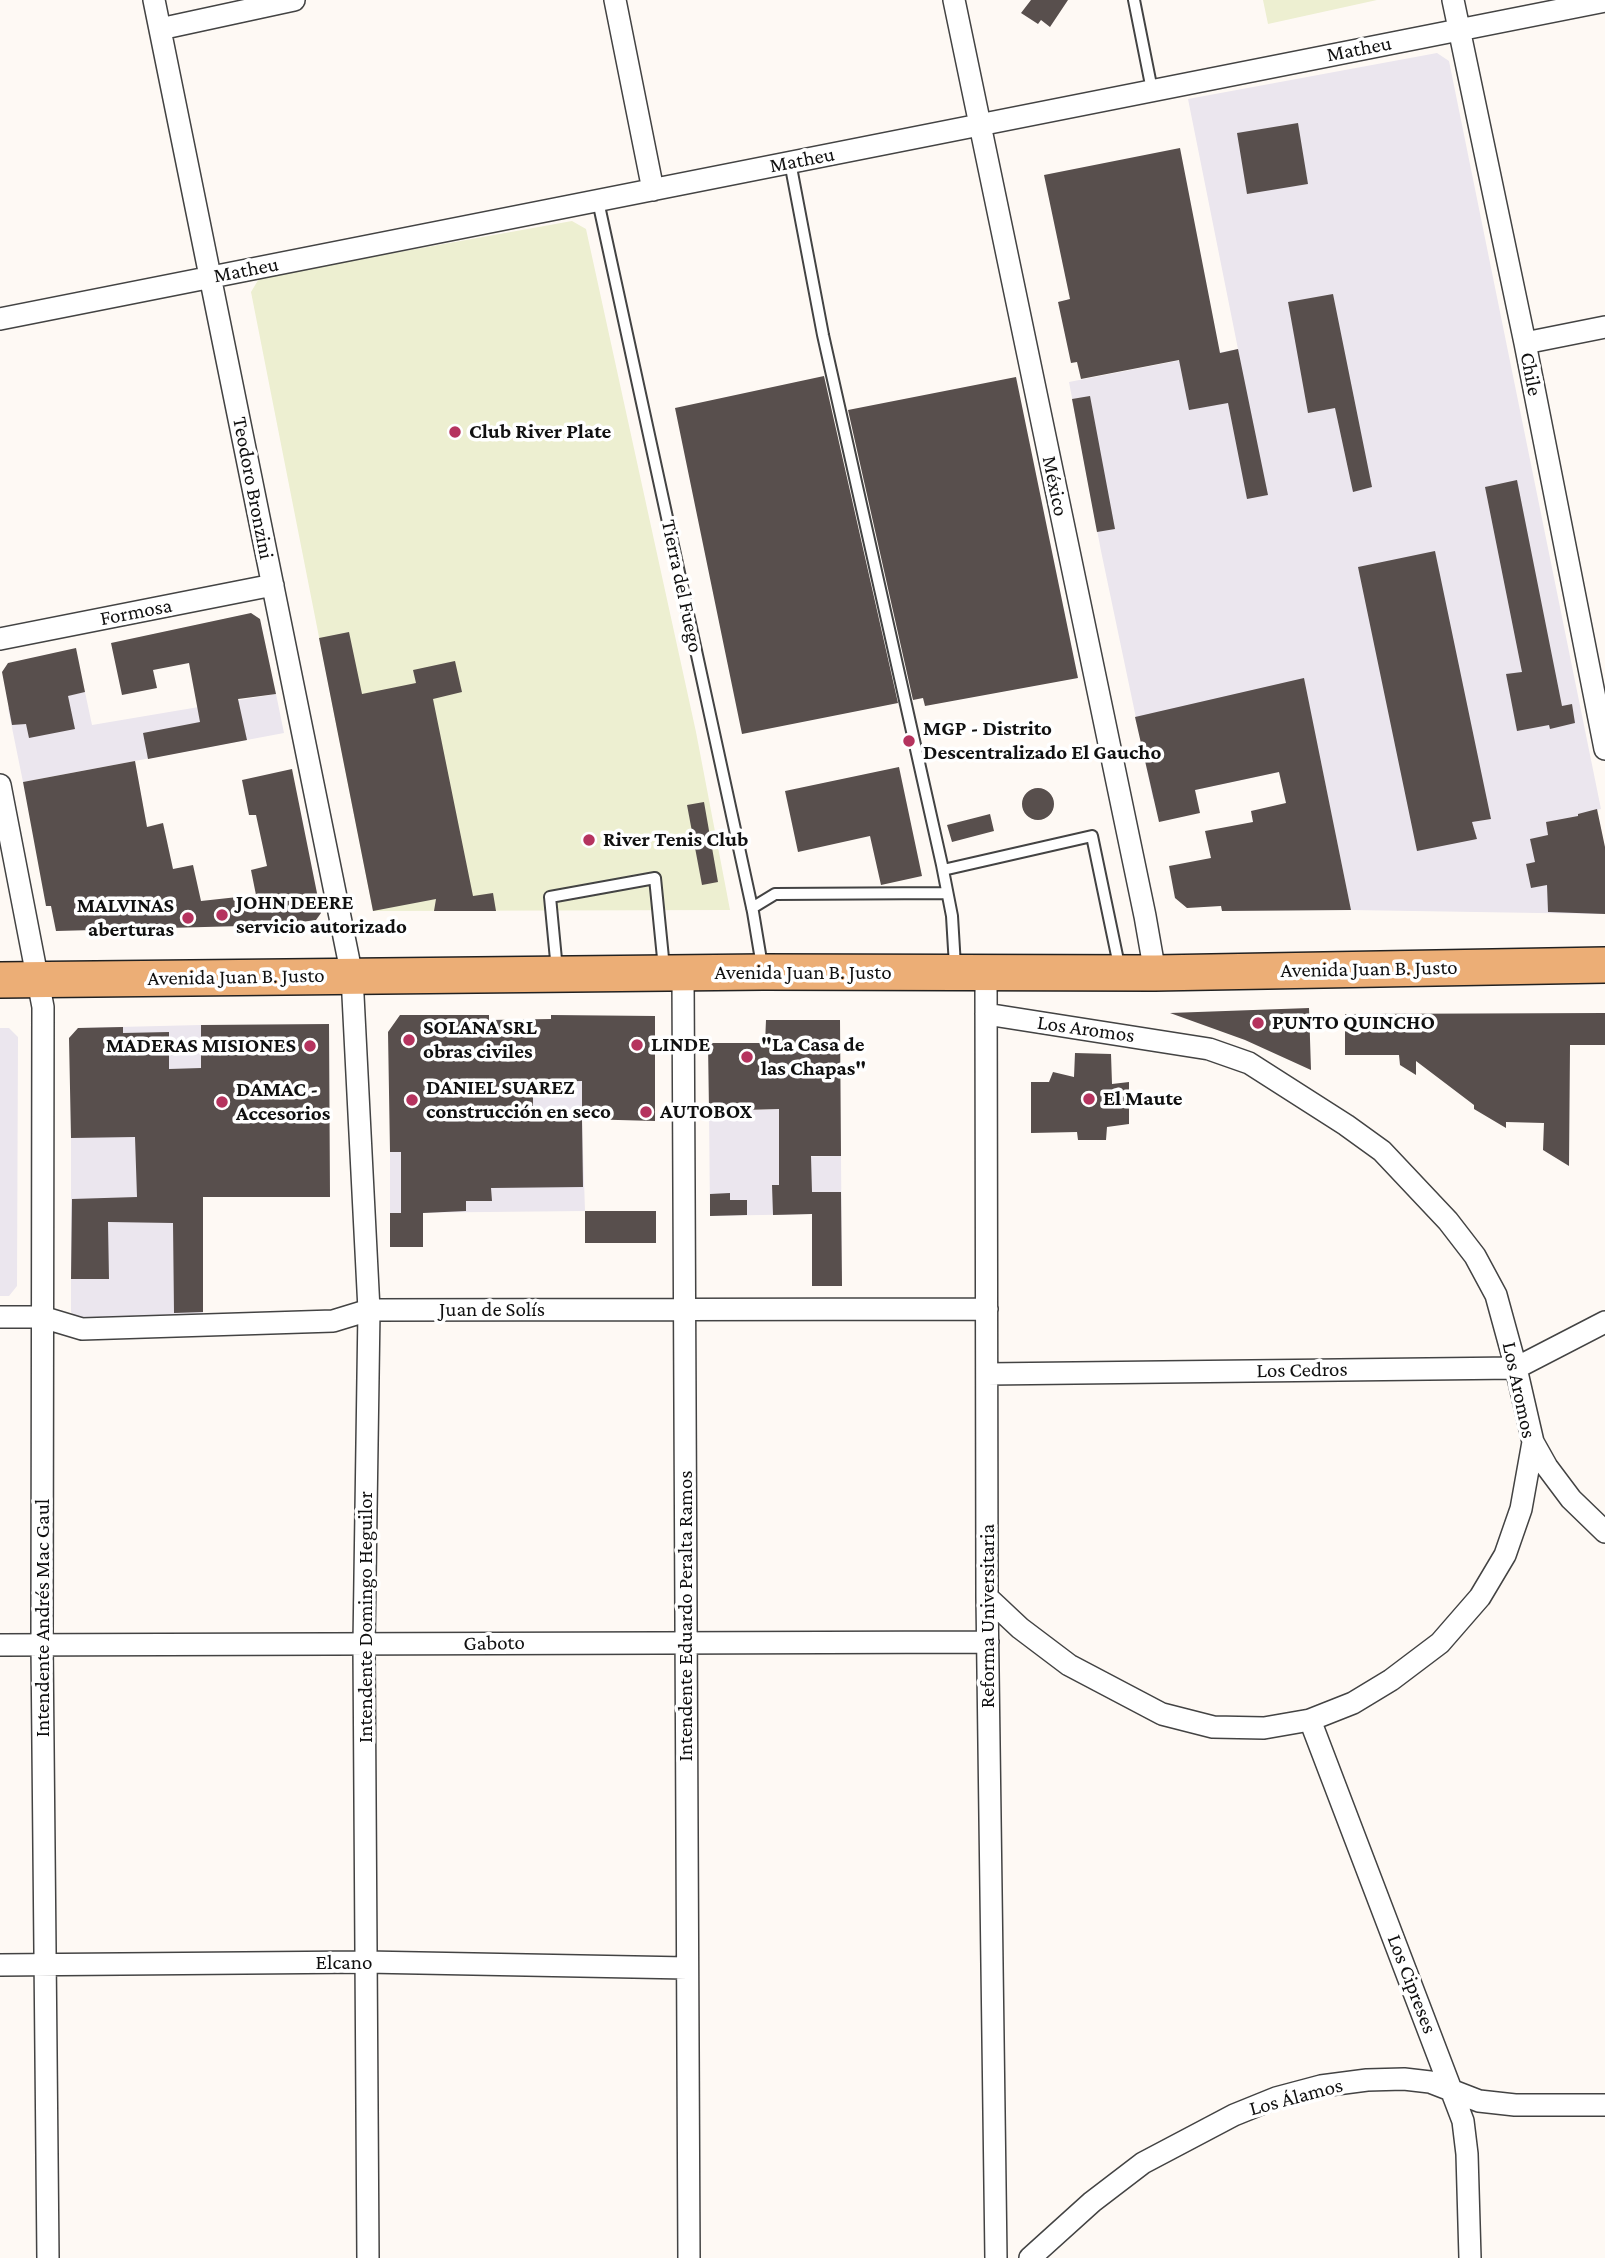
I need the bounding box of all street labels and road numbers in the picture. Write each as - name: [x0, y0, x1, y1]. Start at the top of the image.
- street label: Matheu: [1324, 30, 1394, 68]
- street label: Matheu: [767, 141, 837, 179]
- street label: Matheu: [211, 251, 281, 289]
- street label: Chile: [1514, 350, 1548, 398]
- street label: Teodoro Bronzini: [227, 415, 279, 561]
- street label: México: [1036, 454, 1074, 518]
- street label: Tierra del Fuego: [656, 517, 708, 655]
- street label: Formosa: [98, 593, 174, 631]
- street label: Avenida Juan B. Justo: [1280, 955, 1458, 983]
- street label: Avenida Juan B. Justo: [714, 960, 892, 986]
- street label: Avenida Juan B. Justo: [147, 963, 325, 991]
- street label: Los Aromos: [1036, 1010, 1136, 1048]
- street label: Juan de Solís: [439, 1297, 545, 1323]
- street label: Los Aromos: [1496, 1339, 1542, 1441]
- street label: Los Cedros: [1256, 1357, 1348, 1383]
- street label: Intendente Eduardo Peralta Ramos: [673, 1470, 699, 1762]
- street label: Intendente Domingo Heguilor: [353, 1491, 379, 1743]
- street label: Intendente Andrés Mac Gaul: [30, 1499, 56, 1737]
- street label: Reforma Universitaria: [975, 1524, 1001, 1708]
- street label: Gaboto: [463, 1630, 525, 1656]
- street label: Los Cipreses: [1382, 1931, 1442, 2037]
- street label: Elcano: [315, 1950, 373, 1976]
- street label: Los Álamos: [1246, 2072, 1346, 2122]

